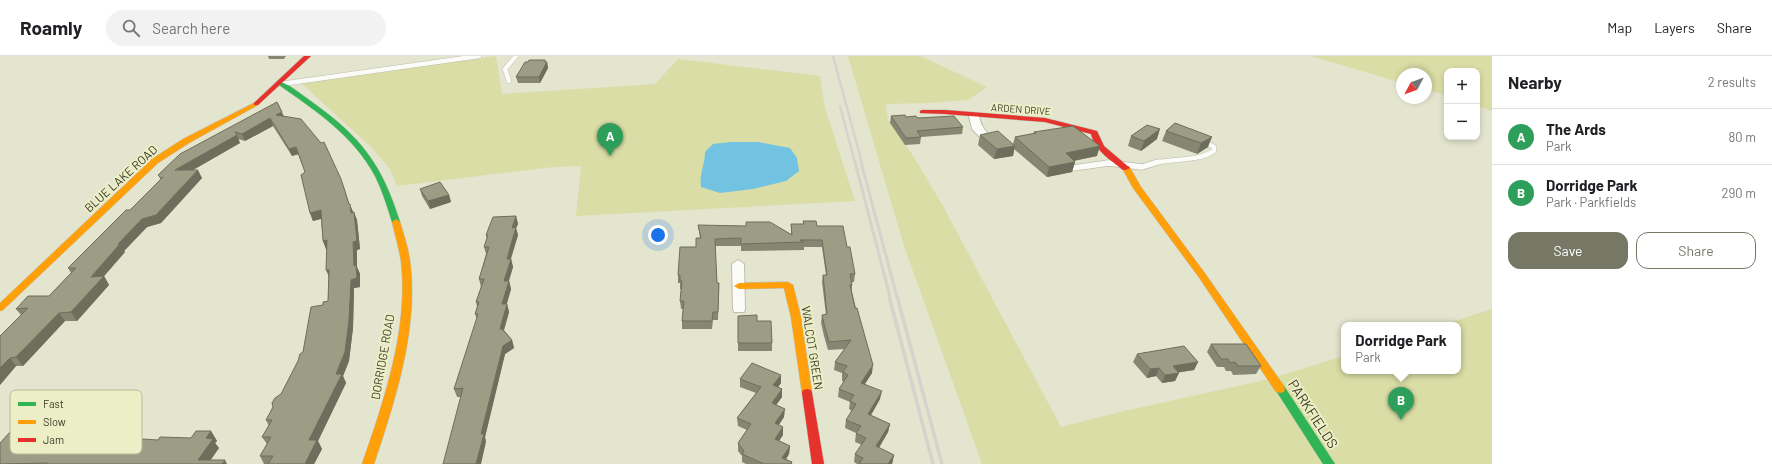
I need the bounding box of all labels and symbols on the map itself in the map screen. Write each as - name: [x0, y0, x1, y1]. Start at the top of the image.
- north arrow: [1396, 68, 1432, 104]
- street label: ARDEN DRIVE: [991, 101, 1051, 117]
- pin: A: [597, 123, 623, 156]
- street label: BLUE LAKE ROAD: [81, 142, 160, 215]
- your location: [648, 225, 668, 245]
- street label: WALCOT GREEN: [799, 305, 827, 391]
- street label: DORRIDGE ROAD: [368, 313, 396, 401]
- street label: PARKFIELDS: [1285, 376, 1342, 451]
- pin: B: [1388, 387, 1414, 420]
- legend: [10, 390, 142, 454]
- text: Fast: [43, 397, 64, 410]
- text: Slow: [43, 415, 66, 428]
- text: Jam: [43, 433, 64, 446]

